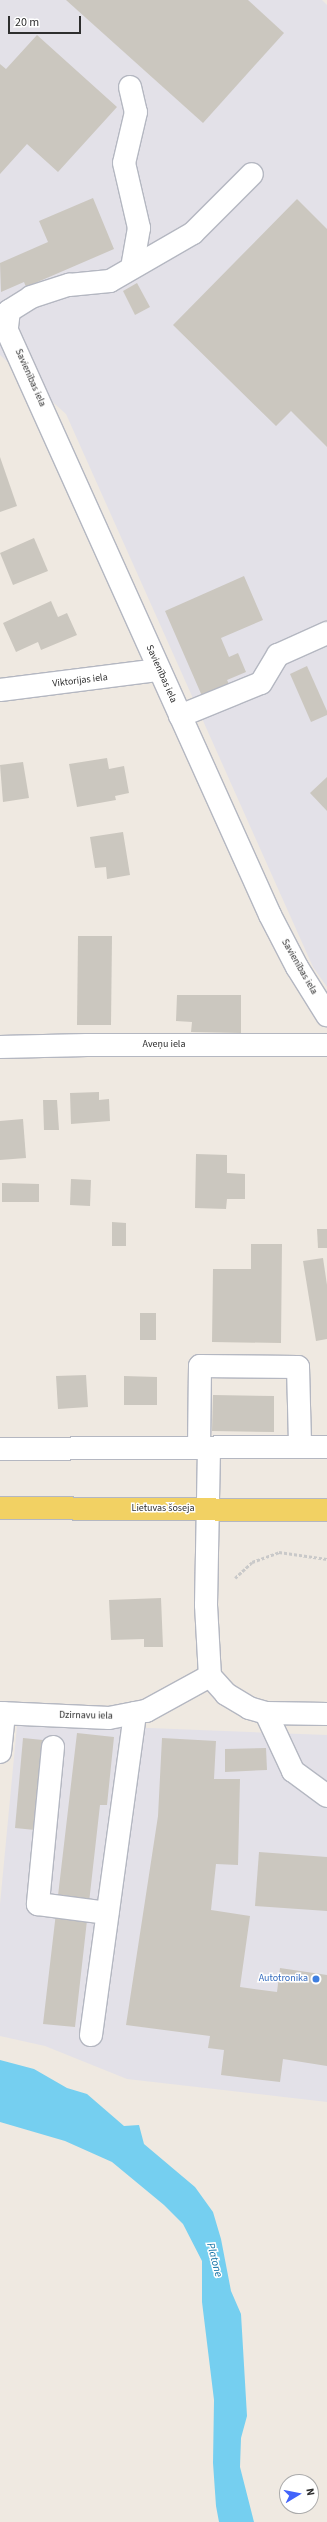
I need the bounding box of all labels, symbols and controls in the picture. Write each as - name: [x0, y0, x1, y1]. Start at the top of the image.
- scale bar: [10, 8, 83, 34]
- text: 20 m: [15, 14, 39, 31]
- street label: Savienības iela: [12, 347, 48, 409]
- street label: Savienības iela: [143, 643, 179, 705]
- street label: Viktorijas iela: [52, 672, 108, 690]
- street label: Savienības iela: [278, 937, 320, 997]
- street label: Aveņu iela: [143, 1039, 185, 1051]
- street label: Lietuvas šoseja: [132, 1503, 194, 1515]
- street label: Dzirnavu iela: [59, 1710, 113, 1722]
- place label: Autotronika: [259, 1973, 308, 1985]
- marker: Autotronika: [311, 1974, 321, 1984]
- water label: Platone: [203, 2241, 225, 2279]
- north arrow: [279, 2474, 319, 2514]
- text: N: [302, 2487, 318, 2497]

